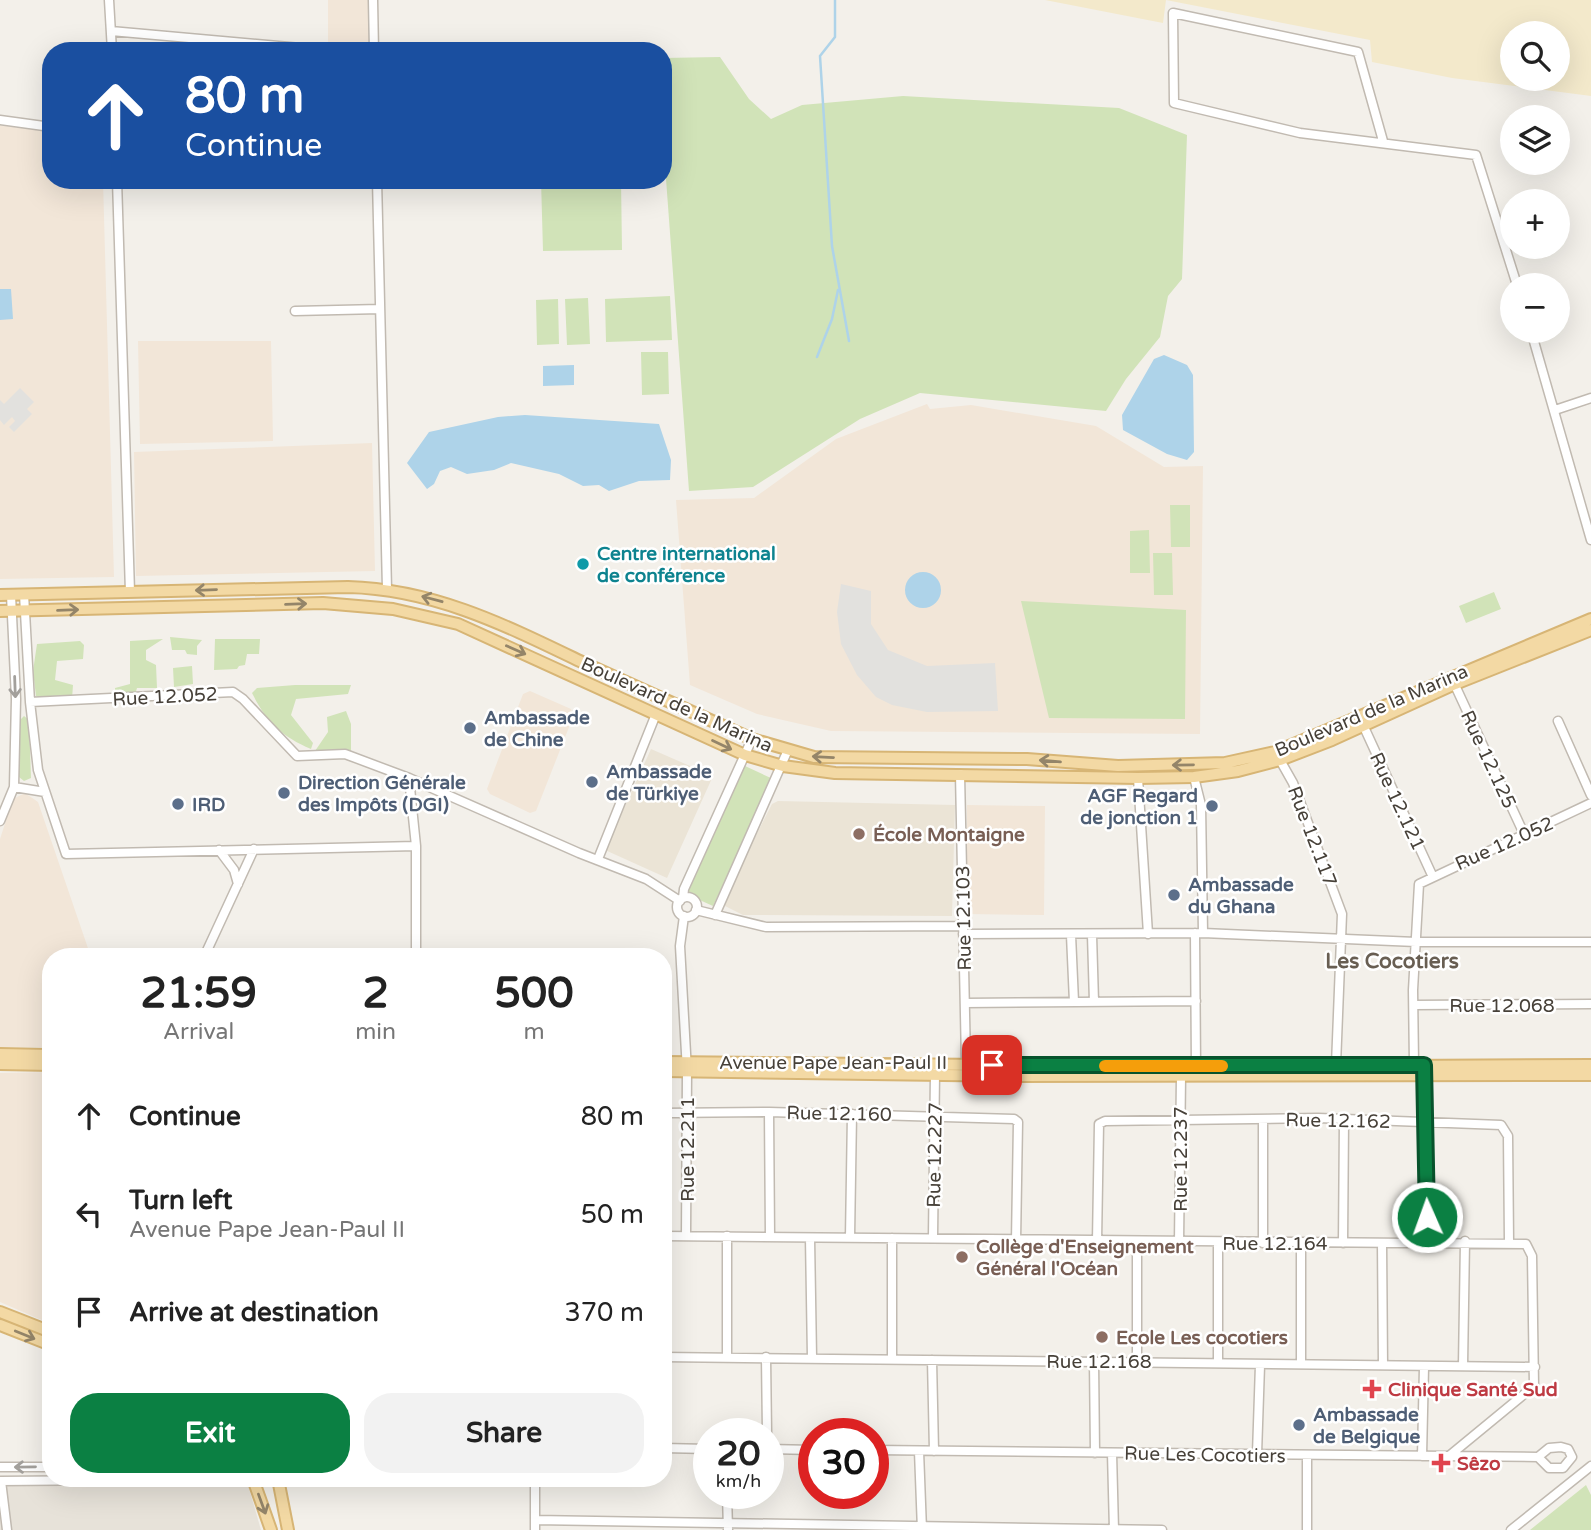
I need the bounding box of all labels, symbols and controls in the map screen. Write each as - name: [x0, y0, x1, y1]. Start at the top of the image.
- map controls: [1500, 21, 1570, 343]
- button: search: [1500, 21, 1570, 91]
- text: 80 m: [185, 67, 304, 126]
- icon: ahead: [70, 70, 161, 161]
- button: layers: [1500, 105, 1570, 175]
- text: Continue: [185, 127, 322, 165]
- button: +: [1500, 189, 1570, 259]
- button: −: [1500, 273, 1570, 343]
- place label: Centre international de conférence: [597, 543, 776, 587]
- marker: Centre international de conférence: [575, 556, 591, 572]
- one-way arrow: [194, 584, 217, 597]
- one-way arrow: [421, 592, 444, 605]
- one-way arrow: [284, 597, 307, 610]
- one-way arrow: [56, 603, 79, 617]
- one-way arrow: [504, 644, 526, 657]
- street label: Boulevard de la Marina: [577, 653, 776, 757]
- street label: Boulevard de la Marina: [1272, 660, 1471, 762]
- one-way arrow: [9, 676, 22, 699]
- street label: Rue 12.052: [112, 683, 218, 711]
- place label: Ambassade de Chine: [484, 707, 590, 751]
- street label: Rue 12.125: [1456, 707, 1520, 812]
- marker: Ambassade de Chine: [462, 720, 478, 736]
- one-way arrow: [711, 739, 733, 752]
- street label: Rue 12.121: [1365, 749, 1429, 854]
- one-way arrow: [812, 750, 835, 763]
- one-way arrow: [1039, 754, 1062, 767]
- one-way arrow: [1172, 759, 1195, 772]
- place label: Ambassade de Türkiye: [606, 761, 712, 806]
- place label: Direction Générale des Impôts (DGI): [298, 772, 466, 817]
- marker: Ambassade de Türkiye: [584, 774, 600, 790]
- street label: Rue 12.117: [1283, 783, 1341, 890]
- marker: Direction Générale des Impôts (DGI): [276, 785, 292, 801]
- place label: AGF Regard de jonction 1: [1080, 785, 1198, 830]
- place label: IRD: [192, 794, 225, 816]
- marker: IRD: [170, 796, 186, 812]
- marker: AGF Regard de jonction 1: [1204, 798, 1220, 814]
- street label: Rue 12.052: [1452, 812, 1557, 875]
- place label: École Montaigne: [873, 823, 1025, 847]
- marker: École Montaigne: [851, 826, 867, 842]
- street label: Rue 12.103: [952, 865, 976, 971]
- place label: Ambassade du Ghana: [1188, 874, 1294, 918]
- marker: Ambassade du Ghana: [1166, 887, 1182, 903]
- district label: Les Cocotiers: [1325, 949, 1459, 974]
- text: 21:59: [140, 968, 257, 1019]
- text: 2: [362, 968, 389, 1019]
- text: 500: [494, 968, 574, 1019]
- street label: Rue 12.068: [1449, 995, 1555, 1017]
- text: Arrival: [163, 1018, 234, 1046]
- text: min: [355, 1018, 396, 1046]
- text: m: [523, 1018, 545, 1046]
- pin: [962, 1035, 1022, 1095]
- icon: arrive: [973, 1046, 1011, 1084]
- street label: Avenue Pape Jean-Paul II: [719, 1052, 947, 1074]
- street label: Rue 12.211: [677, 1096, 699, 1202]
- icon: ahead: [70, 1097, 108, 1135]
- text: Continue: [129, 1101, 241, 1132]
- text: 80 m: [581, 1101, 644, 1132]
- street label: Rue 12.160: [786, 1102, 892, 1126]
- street label: Rue 12.227: [923, 1102, 947, 1208]
- street label: Rue 12.237: [1170, 1106, 1192, 1212]
- street label: Rue 12.162: [1285, 1109, 1391, 1133]
- position arrow: [1390, 1180, 1464, 1254]
- text: Turn left: [129, 1185, 232, 1216]
- icon: left: [70, 1195, 108, 1233]
- text: 50 m: [581, 1199, 644, 1230]
- text: Avenue Pape Jean-Paul II: [129, 1216, 405, 1244]
- street label: Rue 12.164: [1222, 1233, 1328, 1255]
- place label: Collège d'Enseignement Général l'Océan: [976, 1236, 1195, 1280]
- marker: Collège d'Enseignement Général l'Océan: [954, 1249, 970, 1265]
- icon: arrive: [70, 1293, 108, 1331]
- text: Arrive at destination: [129, 1297, 379, 1328]
- text: 370 m: [564, 1297, 644, 1328]
- place label: Ecole Les cocotiers: [1116, 1327, 1288, 1349]
- one-way arrow: [14, 1329, 36, 1342]
- marker: Ecole Les cocotiers: [1094, 1329, 1110, 1345]
- street label: Rue 12.168: [1046, 1351, 1152, 1373]
- marker: Clinique Santé Sud: [1362, 1379, 1382, 1399]
- place label: Clinique Santé Sud: [1388, 1379, 1558, 1402]
- button: Exit: [70, 1393, 350, 1473]
- button: Share: [364, 1393, 644, 1473]
- place label: Ambassade de Belgique: [1313, 1404, 1421, 1449]
- marker: Ambassade de Belgique: [1291, 1417, 1307, 1433]
- speed limit sign: 30: [798, 1418, 889, 1509]
- text: 20: [717, 1433, 760, 1475]
- street label: Rue Les Cocotiers: [1124, 1443, 1286, 1467]
- marker: Sêzo: [1431, 1453, 1451, 1473]
- place label: Sêzo: [1457, 1453, 1500, 1475]
- one-way arrow: [14, 1460, 37, 1474]
- text: km/h: [716, 1470, 761, 1492]
- one-way arrow: [257, 1493, 270, 1515]

